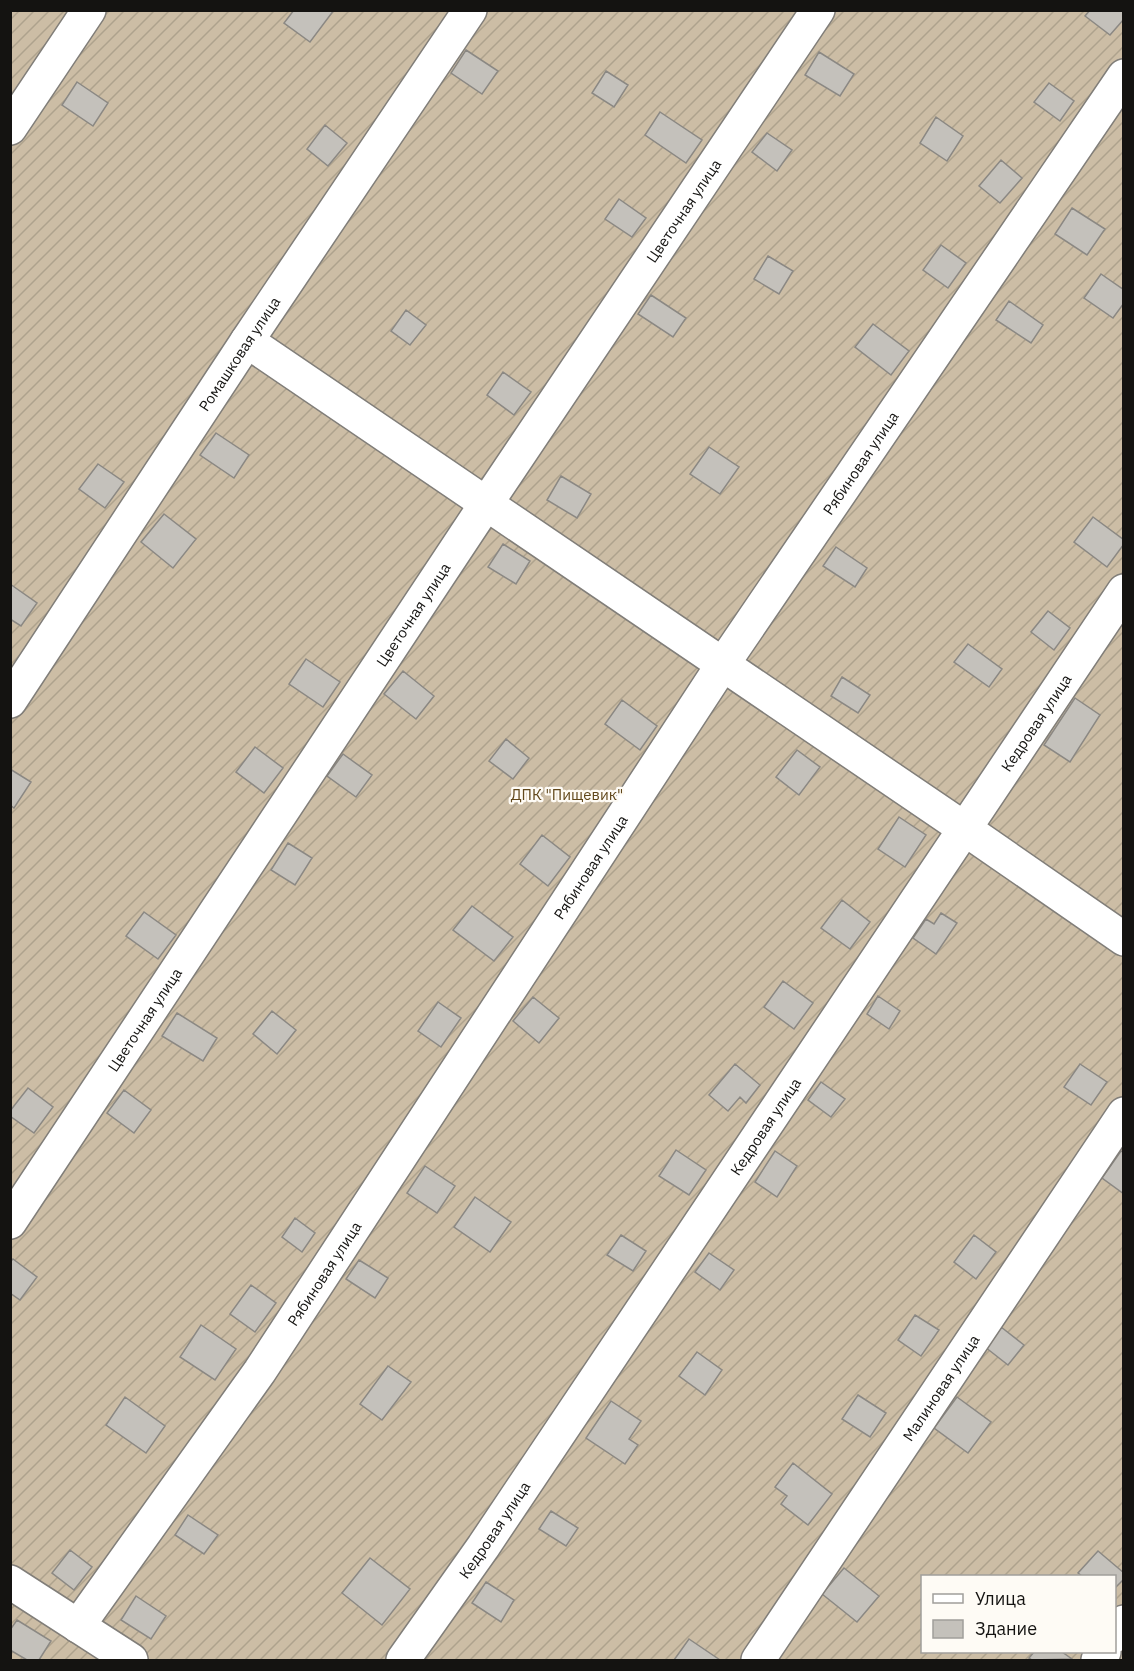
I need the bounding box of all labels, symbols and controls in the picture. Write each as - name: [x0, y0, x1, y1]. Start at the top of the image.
- street label: Цветочная улица: [642, 155, 725, 266]
- street label: Ромашковая улица: [194, 293, 284, 415]
- street label: Рябиновая улица: [818, 407, 902, 518]
- street label: Цветочная улица: [372, 559, 454, 670]
- street label: Кедровая улица: [996, 670, 1075, 775]
- park label: ДПК "Пищевик": [511, 785, 623, 804]
- street label: Рябиновая улица: [549, 811, 631, 923]
- street label: Цветочная улица: [103, 964, 186, 1075]
- street label: Кедровая улица: [726, 1074, 805, 1179]
- street label: Рябиновая улица: [283, 1218, 365, 1329]
- street label: Малиновая улица: [898, 1331, 983, 1445]
- street label: Кедровая улица: [454, 1478, 534, 1582]
- legend: [921, 1575, 1116, 1653]
- text: Улица: [975, 1587, 1026, 1610]
- text: Здание: [975, 1617, 1037, 1640]

